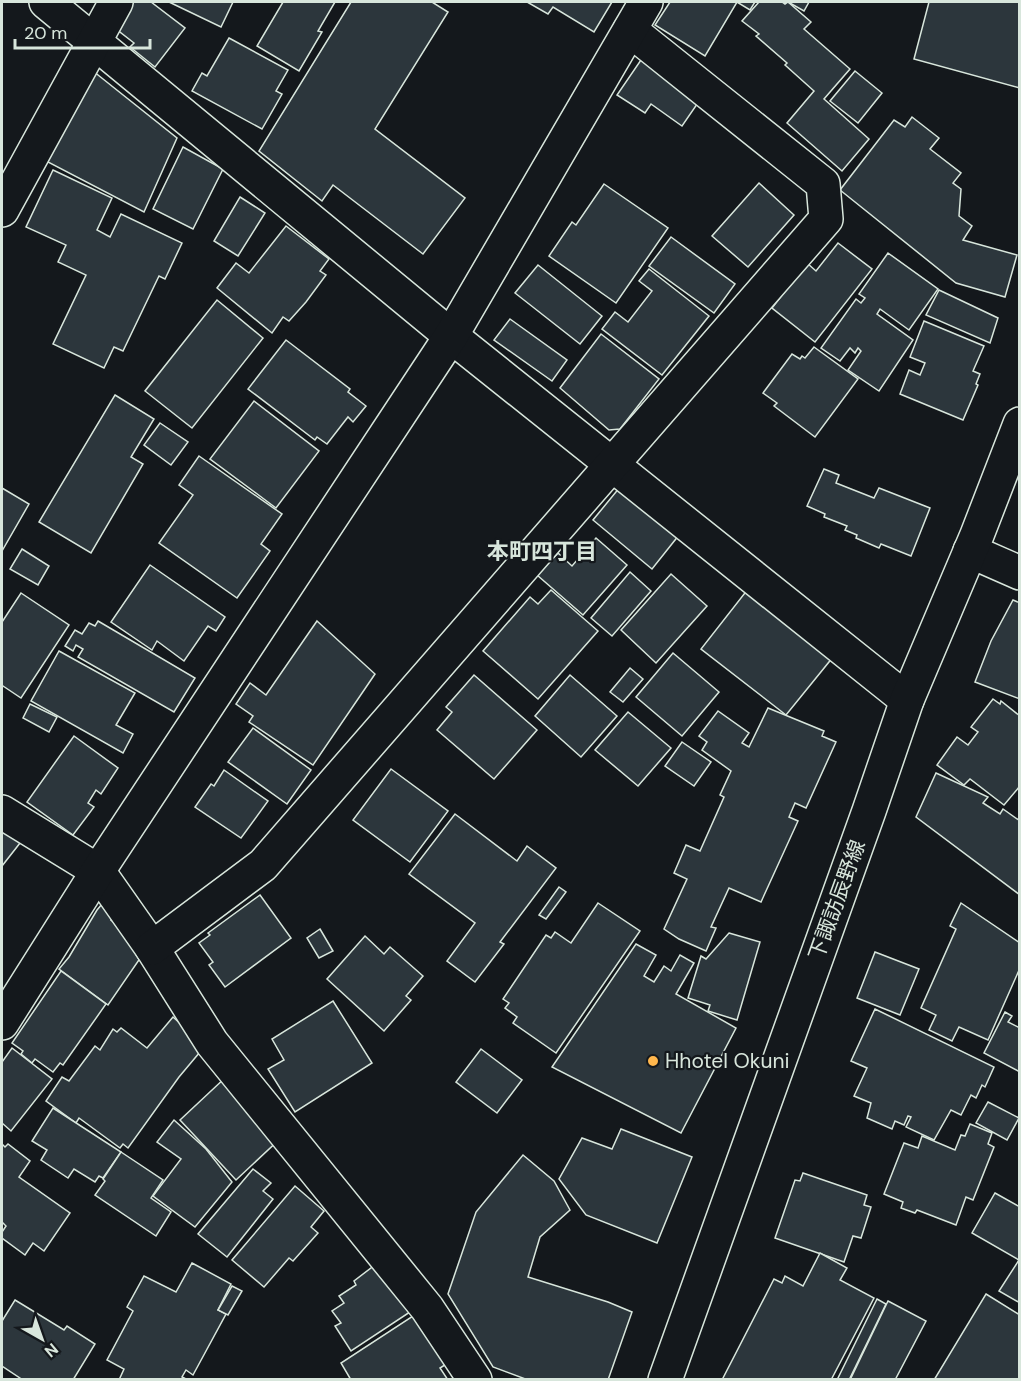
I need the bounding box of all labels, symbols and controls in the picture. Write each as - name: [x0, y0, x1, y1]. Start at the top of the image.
- scale bar: [15, 12, 150, 50]
- text: 20 m: [24, 21, 67, 45]
- district label: 本町四丁目: [487, 537, 597, 566]
- street label: 下諏訪辰野線: [802, 836, 872, 964]
- place label: Hhotel Okuni: [665, 1047, 790, 1075]
- marker: Hhotel Okuni: [646, 1054, 660, 1068]
- north arrow: [12, 1309, 72, 1369]
- text: N: [40, 1338, 63, 1362]

